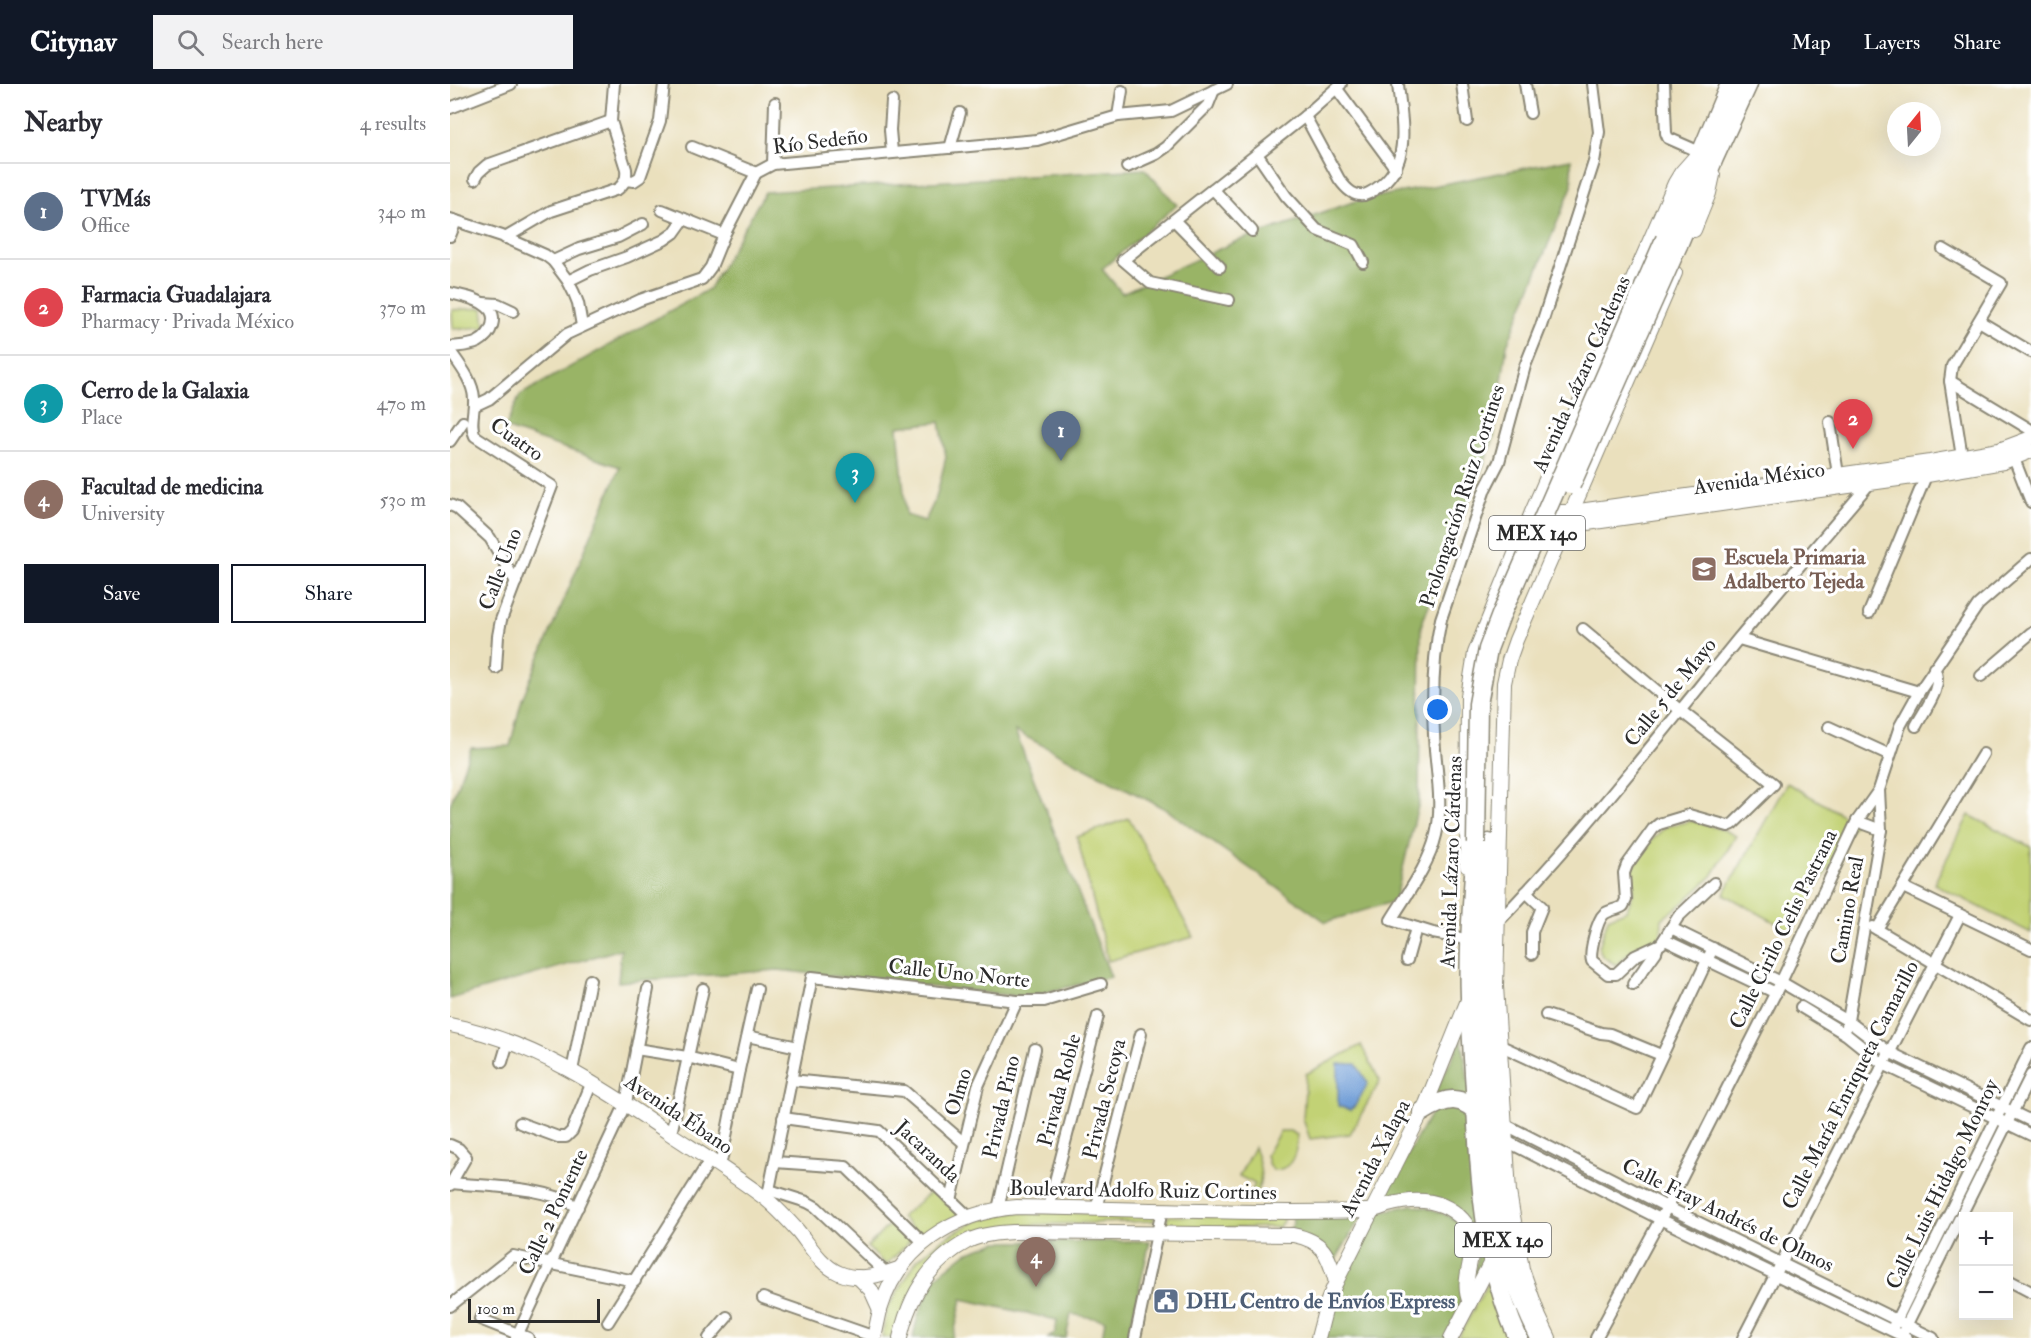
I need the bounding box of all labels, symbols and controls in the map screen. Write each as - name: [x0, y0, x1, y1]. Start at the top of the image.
- search box: [153, 15, 573, 69]
- text: Citynav: [30, 25, 117, 60]
- icon: search: [174, 26, 207, 59]
- text: Search here: [222, 28, 323, 56]
- text: Map: [1791, 29, 1831, 56]
- text: Layers: [1864, 29, 1920, 56]
- text: Share: [1953, 29, 2001, 56]
- north arrow: [1887, 102, 1941, 156]
- text: Nearby: [24, 107, 102, 139]
- text: 4 results: [360, 111, 426, 136]
- street label: Río Sedeño: [771, 122, 869, 161]
- text: TVMás: [81, 185, 151, 213]
- text: 1: [40, 199, 47, 224]
- text: 340 m: [378, 199, 426, 224]
- text: Office: [81, 213, 130, 238]
- street label: Avenida Lázaro Cárdenas: [1525, 272, 1637, 478]
- text: Farmacia Guadalajara: [81, 281, 271, 309]
- text: 2: [38, 295, 49, 320]
- text: 370 m: [379, 295, 426, 320]
- text: Pharmacy · Privada México: [81, 309, 294, 334]
- text: Cerro de la Galaxia: [81, 377, 249, 405]
- street label: Prolongación Ruiz Cortines: [1414, 381, 1511, 611]
- text: 3: [40, 391, 47, 416]
- text: 470 m: [377, 391, 426, 416]
- pin: 2: [1834, 400, 1872, 449]
- text: Place: [81, 405, 122, 430]
- street label: Cuatro: [485, 411, 549, 467]
- pin: 1: [1042, 412, 1080, 461]
- pin: 3: [836, 454, 874, 503]
- street label: Avenida México: [1691, 456, 1826, 501]
- text: Facultad de medicina: [81, 473, 263, 501]
- text: 4: [38, 487, 49, 512]
- text: 530 m: [380, 487, 426, 512]
- text: University: [81, 501, 164, 526]
- road number: MEX 140: [1489, 516, 1585, 550]
- street label: Calle Uno: [472, 524, 528, 614]
- place label: Escuela Primaria Adalberto Tejeda: [1723, 544, 1867, 595]
- school or university icon: Escuela Primaria Adalberto Tejeda: [1689, 554, 1719, 584]
- button: Save: [24, 564, 219, 623]
- button: Share: [231, 564, 426, 623]
- street label: Calle 5 de Mayo: [1618, 632, 1723, 752]
- your location: [1423, 695, 1452, 724]
- street label: Avenida Lázaro Cárdenas: [1434, 755, 1469, 970]
- street label: Calle Cirilo Celis Pastrana: [1723, 825, 1844, 1034]
- street label: Camino Real: [1825, 854, 1870, 966]
- street label: Calle Uno Norte: [887, 953, 1031, 994]
- street label: Calle María Enriqueta Camarillo: [1776, 956, 1925, 1214]
- street label: Privada Roble: [1031, 1031, 1088, 1149]
- street label: Privada Secoya: [1076, 1036, 1133, 1162]
- street label: Privada Pino: [977, 1053, 1026, 1161]
- street label: Olmo: [938, 1065, 979, 1119]
- street label: Avenida Ébano: [618, 1068, 738, 1161]
- street label: Calle Luis Hidalgo Monroy: [1880, 1074, 2006, 1294]
- street label: Avenida Xalapa: [1334, 1095, 1417, 1222]
- street label: Jacaranda: [888, 1114, 966, 1189]
- street label: Calle 2 Poniente: [512, 1145, 595, 1280]
- street label: Calle Fray Andrés de Olmos: [1617, 1152, 1838, 1279]
- street label: Boulevard Adolfo Ruiz Cortines: [1009, 1175, 1277, 1206]
- map controls: [1959, 1212, 2013, 1320]
- button: +: [1959, 1212, 2013, 1266]
- road number: MEX 140: [1455, 1223, 1551, 1257]
- pin: 4: [1016, 1238, 1056, 1287]
- button: −: [1959, 1266, 2013, 1320]
- public building icon: DHL Centro de Envíos Express: [1151, 1286, 1181, 1316]
- place label: DHL Centro de Envíos Express: [1186, 1288, 1455, 1315]
- scale bar: [468, 1296, 600, 1324]
- text: 100 m: [477, 1299, 515, 1319]

